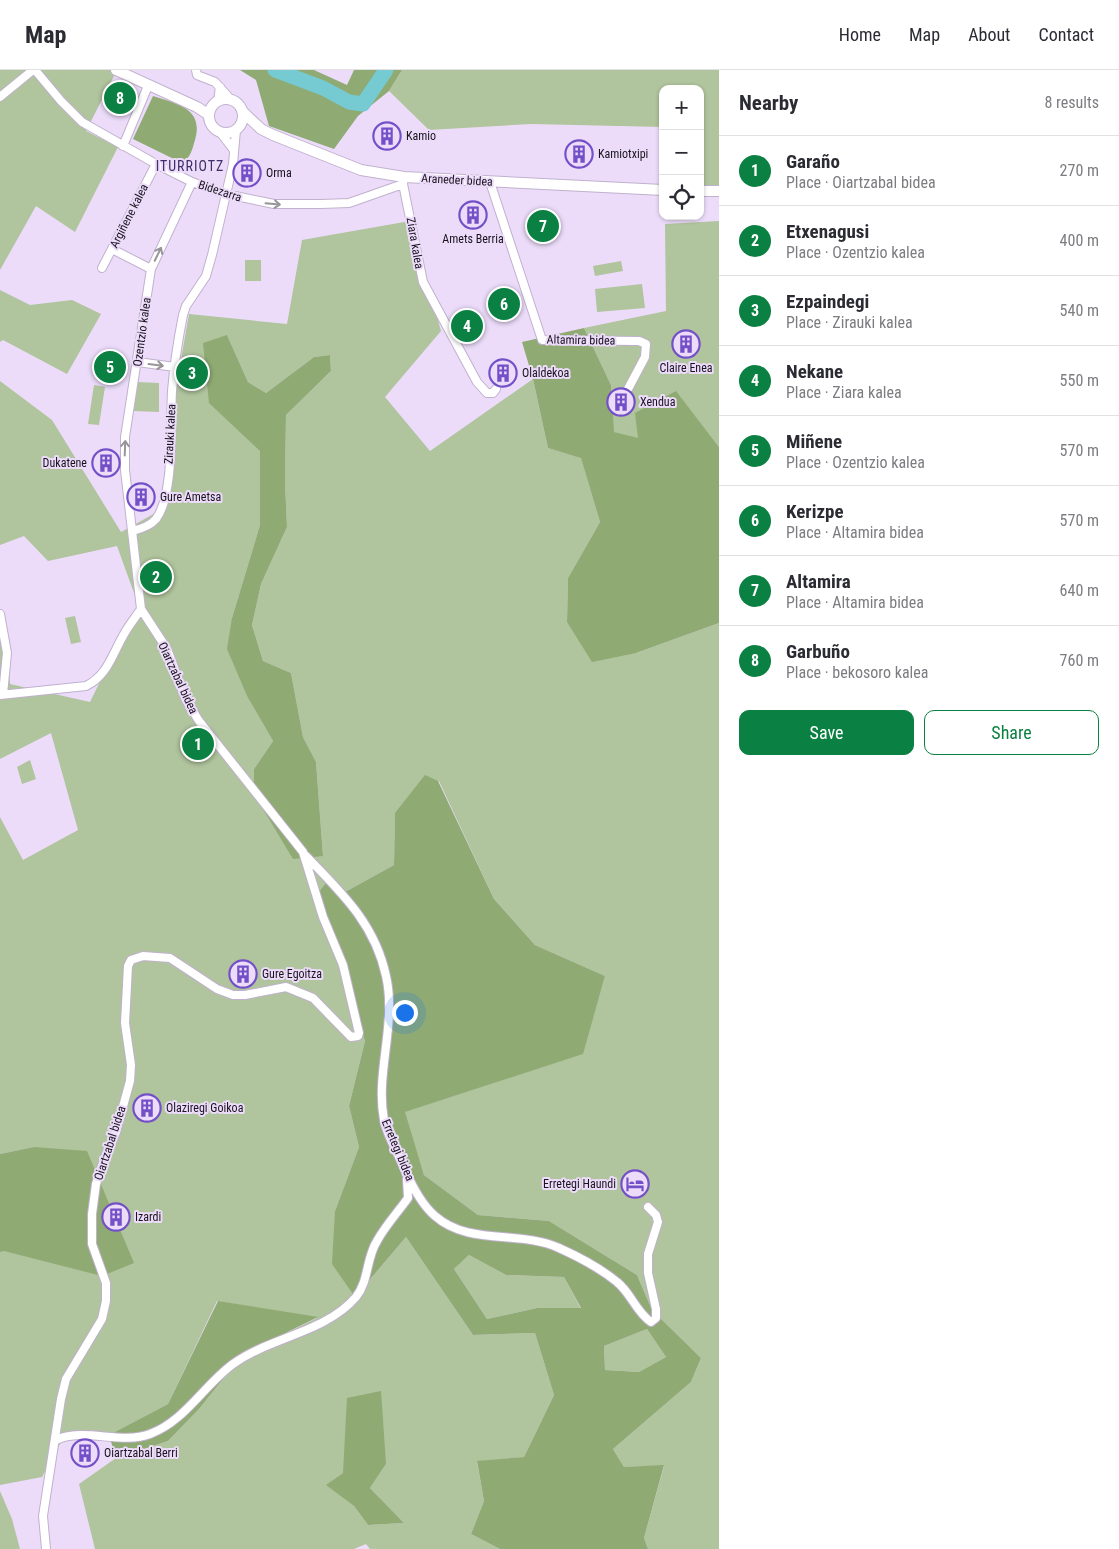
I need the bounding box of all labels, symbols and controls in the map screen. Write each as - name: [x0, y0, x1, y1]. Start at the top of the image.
- text: Map: [25, 21, 66, 49]
- text: Home: [839, 24, 881, 45]
- text: Map: [909, 24, 940, 45]
- text: About: [968, 24, 1010, 45]
- text: Contact: [1038, 24, 1094, 45]
- pin: 8: [104, 79, 136, 117]
- map controls: [659, 85, 704, 220]
- button: +: [659, 85, 704, 130]
- text: Nearby: [739, 91, 798, 115]
- text: 8 results: [1044, 93, 1099, 112]
- building icon: Kamio: [372, 121, 402, 151]
- place label: Kamio: [406, 129, 436, 143]
- button: −: [659, 130, 704, 175]
- building icon: Kamiotxipi: [564, 139, 594, 169]
- place label: Kamiotxipi: [598, 147, 648, 161]
- text: Garaño: [786, 150, 840, 173]
- district label: ITURRIOTZ: [156, 158, 224, 174]
- building icon: Orma: [232, 158, 262, 188]
- text: 1: [751, 161, 759, 180]
- text: 270 m: [1060, 161, 1099, 180]
- place label: Orma: [266, 166, 292, 180]
- street label: Araneder bidea: [421, 171, 493, 189]
- text: Place · Oiartzabal bidea: [786, 173, 936, 192]
- button: locate: [659, 175, 704, 220]
- street label: Bidezarra: [197, 177, 244, 205]
- street label: Argiñene kalea: [107, 181, 151, 250]
- one-way arrow: [265, 199, 281, 208]
- building icon: Amets Berria: [458, 200, 488, 230]
- pin: 7: [527, 207, 559, 245]
- street label: Ziara kalea: [404, 216, 426, 270]
- text: Etxenagusi: [786, 220, 869, 243]
- text: 2: [751, 231, 759, 250]
- text: 400 m: [1060, 231, 1099, 250]
- place label: Amets Berria: [442, 232, 504, 246]
- text: Place · Ozentzio kalea: [786, 243, 925, 262]
- one-way arrow: [154, 247, 164, 262]
- pin: 6: [488, 285, 520, 323]
- text: Ezpaindegi: [786, 290, 869, 313]
- street label: Ozentzio kalea: [130, 296, 154, 367]
- text: 3: [751, 301, 759, 320]
- text: 540 m: [1060, 301, 1099, 320]
- pin: 4: [451, 307, 483, 345]
- text: Place · Zirauki kalea: [786, 313, 913, 332]
- building icon: Claire Enea: [671, 329, 701, 359]
- street label: Altamira bidea: [547, 332, 616, 348]
- pin: 5: [94, 348, 126, 386]
- pin: 3: [176, 354, 208, 392]
- building icon: Olaldekoa: [488, 358, 518, 388]
- one-way arrow: [147, 360, 163, 370]
- text: Nekane: [786, 360, 843, 383]
- place label: Claire Enea: [659, 361, 713, 375]
- place label: Olaldekoa: [522, 366, 569, 380]
- text: 4: [751, 371, 759, 390]
- text: 550 m: [1060, 371, 1099, 390]
- text: Place · Ziara kalea: [786, 383, 902, 402]
- building icon: Xendua: [606, 387, 636, 417]
- place label: Xendua: [640, 395, 676, 409]
- street label: Zirauki kalea: [161, 403, 179, 464]
- text: Miñene: [786, 430, 842, 453]
- one-way arrow: [120, 440, 129, 456]
- text: 5: [751, 441, 759, 460]
- text: 570 m: [1060, 441, 1099, 460]
- building icon: Dukatene: [91, 448, 121, 478]
- text: Place · Ozentzio kalea: [786, 453, 925, 472]
- place label: Dukatene: [43, 456, 87, 470]
- building icon: Gure Ametsa: [126, 482, 156, 512]
- place label: Gure Ametsa: [160, 490, 221, 504]
- text: Kerizpe: [786, 500, 844, 523]
- text: 6: [751, 511, 759, 530]
- text: 570 m: [1060, 511, 1099, 530]
- text: Place · Altamira bidea: [786, 523, 924, 542]
- pin: 2: [140, 558, 172, 596]
- text: Altamira: [786, 570, 851, 593]
- text: 7: [751, 581, 759, 600]
- text: 640 m: [1060, 581, 1099, 600]
- text: Place · Altamira bidea: [786, 593, 924, 612]
- street label: Oiartzabal bidea: [155, 640, 201, 716]
- text: Garbuño: [786, 640, 850, 663]
- text: 8: [751, 651, 759, 670]
- text: 760 m: [1060, 651, 1099, 670]
- text: Place · bekosoro kalea: [786, 663, 928, 682]
- button: Save: [739, 710, 914, 755]
- button: Share: [924, 710, 1099, 755]
- pin: 1: [182, 725, 214, 763]
- building icon: Gure Egoitza: [228, 959, 258, 989]
- place label: Gure Egoitza: [262, 967, 322, 981]
- your location: [392, 1000, 418, 1026]
- building icon: Olaziregi Goikoa: [132, 1093, 162, 1123]
- place label: Olaziregi Goikoa: [166, 1101, 244, 1115]
- street label: Oiartzabal bidea: [91, 1104, 129, 1182]
- street label: Erretegi bidea: [379, 1117, 417, 1183]
- hotel icon: Erretegi Haundi: [620, 1169, 650, 1199]
- place label: Erretegi Haundi: [543, 1177, 616, 1191]
- building icon: Izardi: [101, 1202, 131, 1232]
- place label: Izardi: [135, 1210, 161, 1224]
- building icon: Oiartzabal Berri: [70, 1438, 100, 1468]
- place label: Oiartzabal Berri: [104, 1446, 178, 1460]

